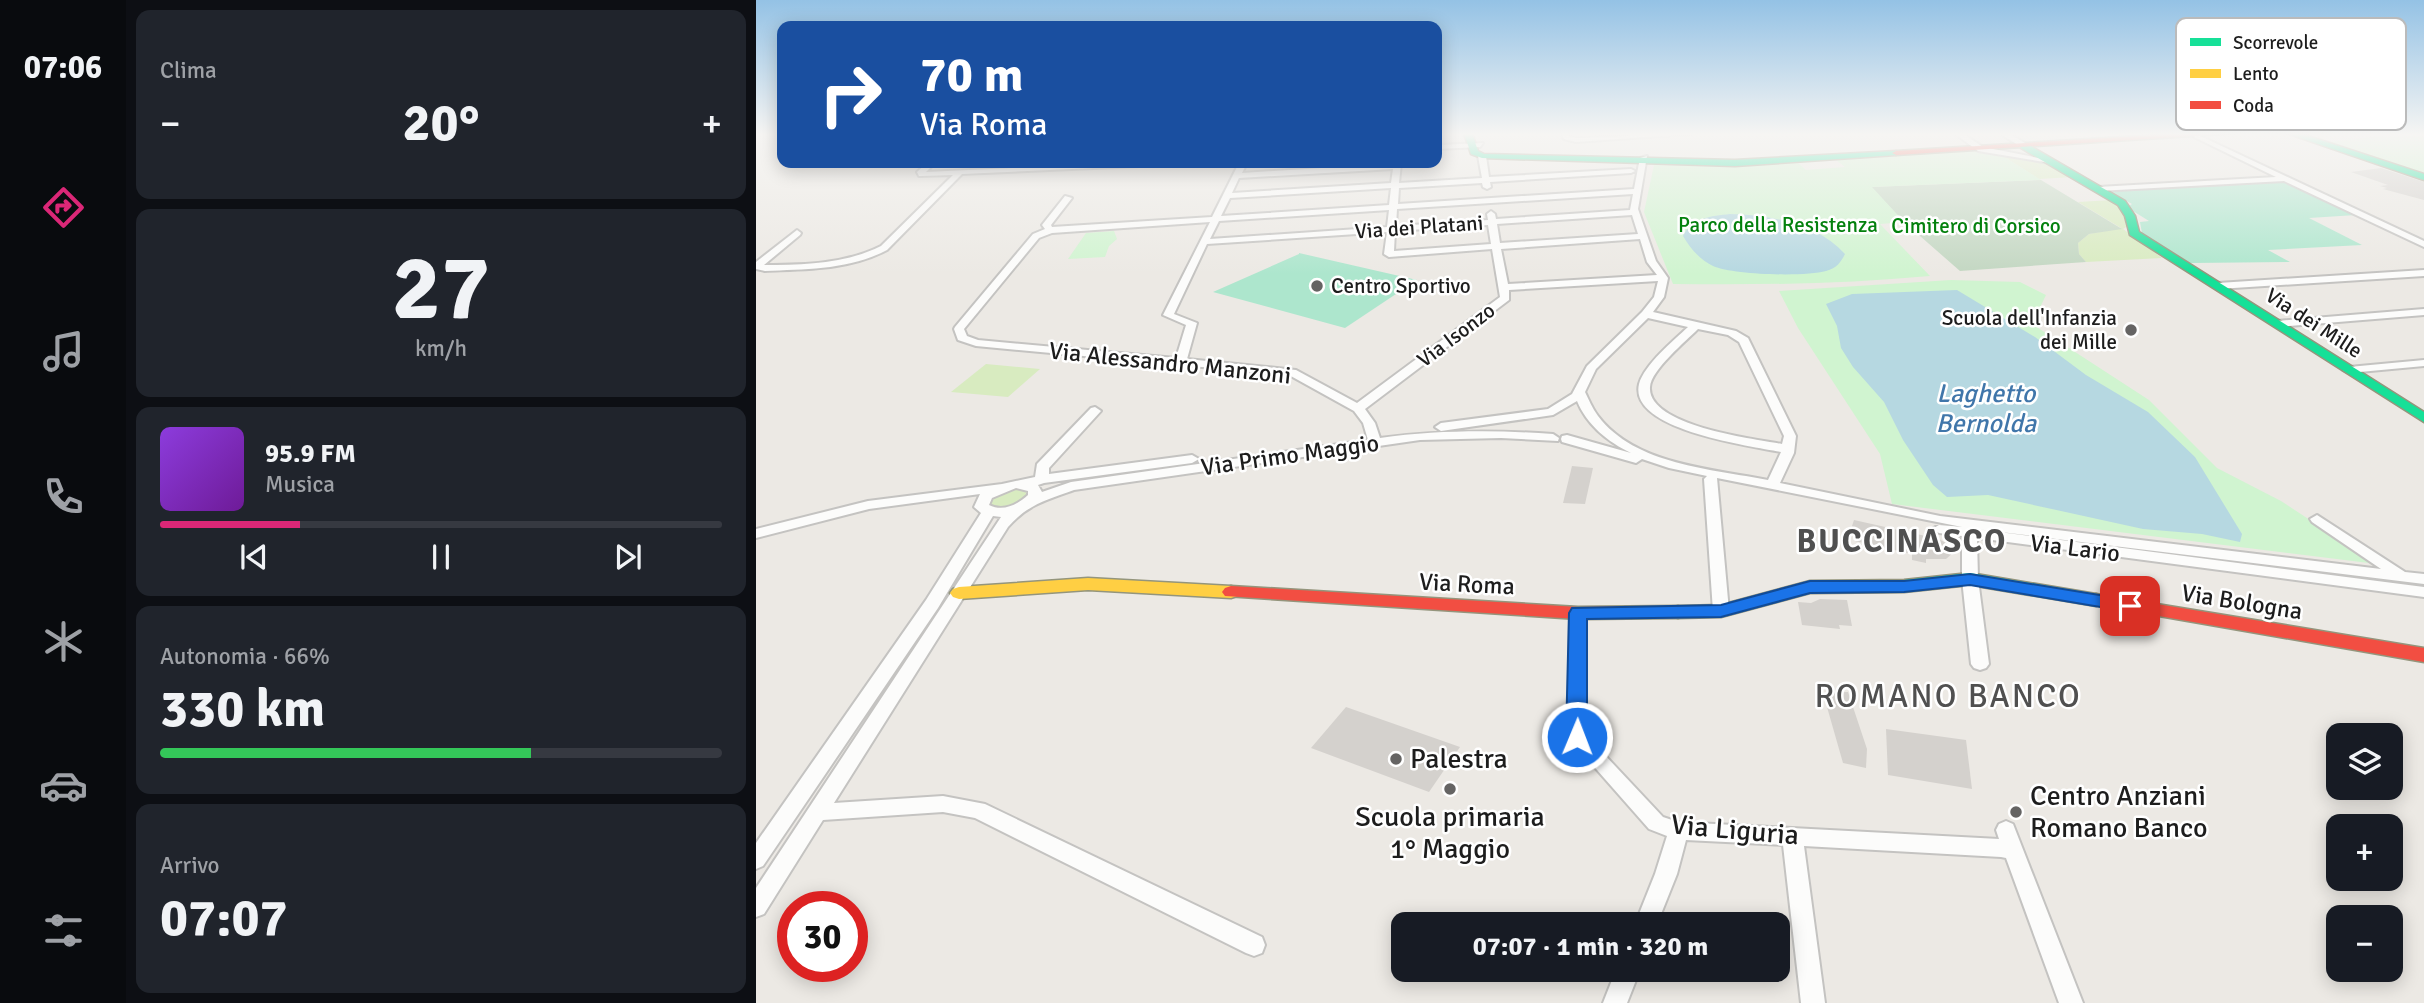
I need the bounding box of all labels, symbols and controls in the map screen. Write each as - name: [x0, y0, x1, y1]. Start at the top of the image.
- legend: [2176, 18, 2406, 130]
- text: Scorrevole: [2233, 31, 2318, 55]
- text: 70 m: [920, 45, 1023, 105]
- text: 07:06: [24, 48, 102, 87]
- icon: right: [805, 49, 896, 140]
- text: Clima: [160, 56, 217, 85]
- text: Lento: [2233, 62, 2279, 86]
- text: 20°: [403, 91, 479, 155]
- text: Coda: [2233, 94, 2274, 118]
- text: −: [160, 100, 181, 147]
- text: +: [701, 100, 722, 147]
- text: Via Roma: [920, 105, 1047, 144]
- icon: directions: [39, 183, 88, 232]
- street label: Via dei Platani: [1354, 210, 1484, 244]
- park label: Parco della Resistenza: [1678, 212, 1878, 238]
- park label: Cimitero di Corsico: [1891, 213, 2061, 239]
- text: 27: [392, 232, 490, 345]
- place label: Centro Sportivo: [1331, 273, 1471, 299]
- marker: Centro Sportivo: [1309, 278, 1325, 294]
- street label: Via dei Mille: [2261, 282, 2367, 364]
- street label: Via Isonzo: [1412, 297, 1500, 373]
- place label: Scuola dell'Infanzia dei Mille: [1942, 305, 2117, 355]
- marker: Scuola dell'Infanzia dei Mille: [2123, 322, 2139, 338]
- icon: music: [39, 327, 88, 376]
- text: km/h: [415, 334, 467, 363]
- street label: Via Alessandro Manzoni: [1047, 335, 1293, 391]
- water label: Laghetto Bernolda: [1936, 378, 2037, 440]
- street label: Via Primo Maggio: [1199, 428, 1381, 482]
- text: 95.9 FM: [265, 438, 356, 470]
- text: Musica: [265, 470, 335, 499]
- icon: phone: [39, 472, 88, 521]
- district label: BUCCINASCO: [1797, 522, 2007, 561]
- street label: Via Lario: [2028, 528, 2122, 568]
- icon: previous: [235, 538, 273, 576]
- icon: pause: [422, 538, 460, 576]
- icon: next: [609, 538, 647, 576]
- street label: Via Roma: [1418, 567, 1516, 601]
- pin: [2100, 576, 2160, 636]
- street label: Via Bologna: [2179, 578, 2305, 626]
- icon: arrive: [2111, 587, 2149, 625]
- icon: climate: [39, 617, 88, 666]
- text: Autonomia · 66%: [160, 642, 330, 671]
- district label: ROMANO BANCO: [1814, 676, 2082, 717]
- text: 330 km: [160, 677, 325, 741]
- position arrow: [1540, 700, 1614, 774]
- map controls: [2326, 723, 2403, 982]
- button: layers: [2326, 723, 2403, 800]
- place label: Palestra: [1410, 742, 1508, 776]
- marker: Palestra: [1388, 751, 1404, 767]
- icon: car: [39, 761, 88, 810]
- place label: Centro Anziani Romano Banco: [2030, 779, 2208, 845]
- marker: Scuola primaria 1° Maggio: [1442, 781, 1458, 797]
- place label: Scuola primaria 1° Maggio: [1355, 800, 1545, 866]
- marker: Centro Anziani Romano Banco: [2008, 804, 2024, 820]
- street label: Via Liguria: [1670, 807, 1800, 853]
- button: +: [2326, 814, 2403, 891]
- text: Arrivo: [160, 851, 220, 880]
- text: 07:07: [160, 886, 288, 950]
- speed limit sign: 30: [777, 891, 868, 982]
- button: −: [2326, 905, 2403, 982]
- icon: filters: [39, 906, 88, 955]
- text: 07:07 · 1 min · 320 m: [1473, 931, 1708, 963]

